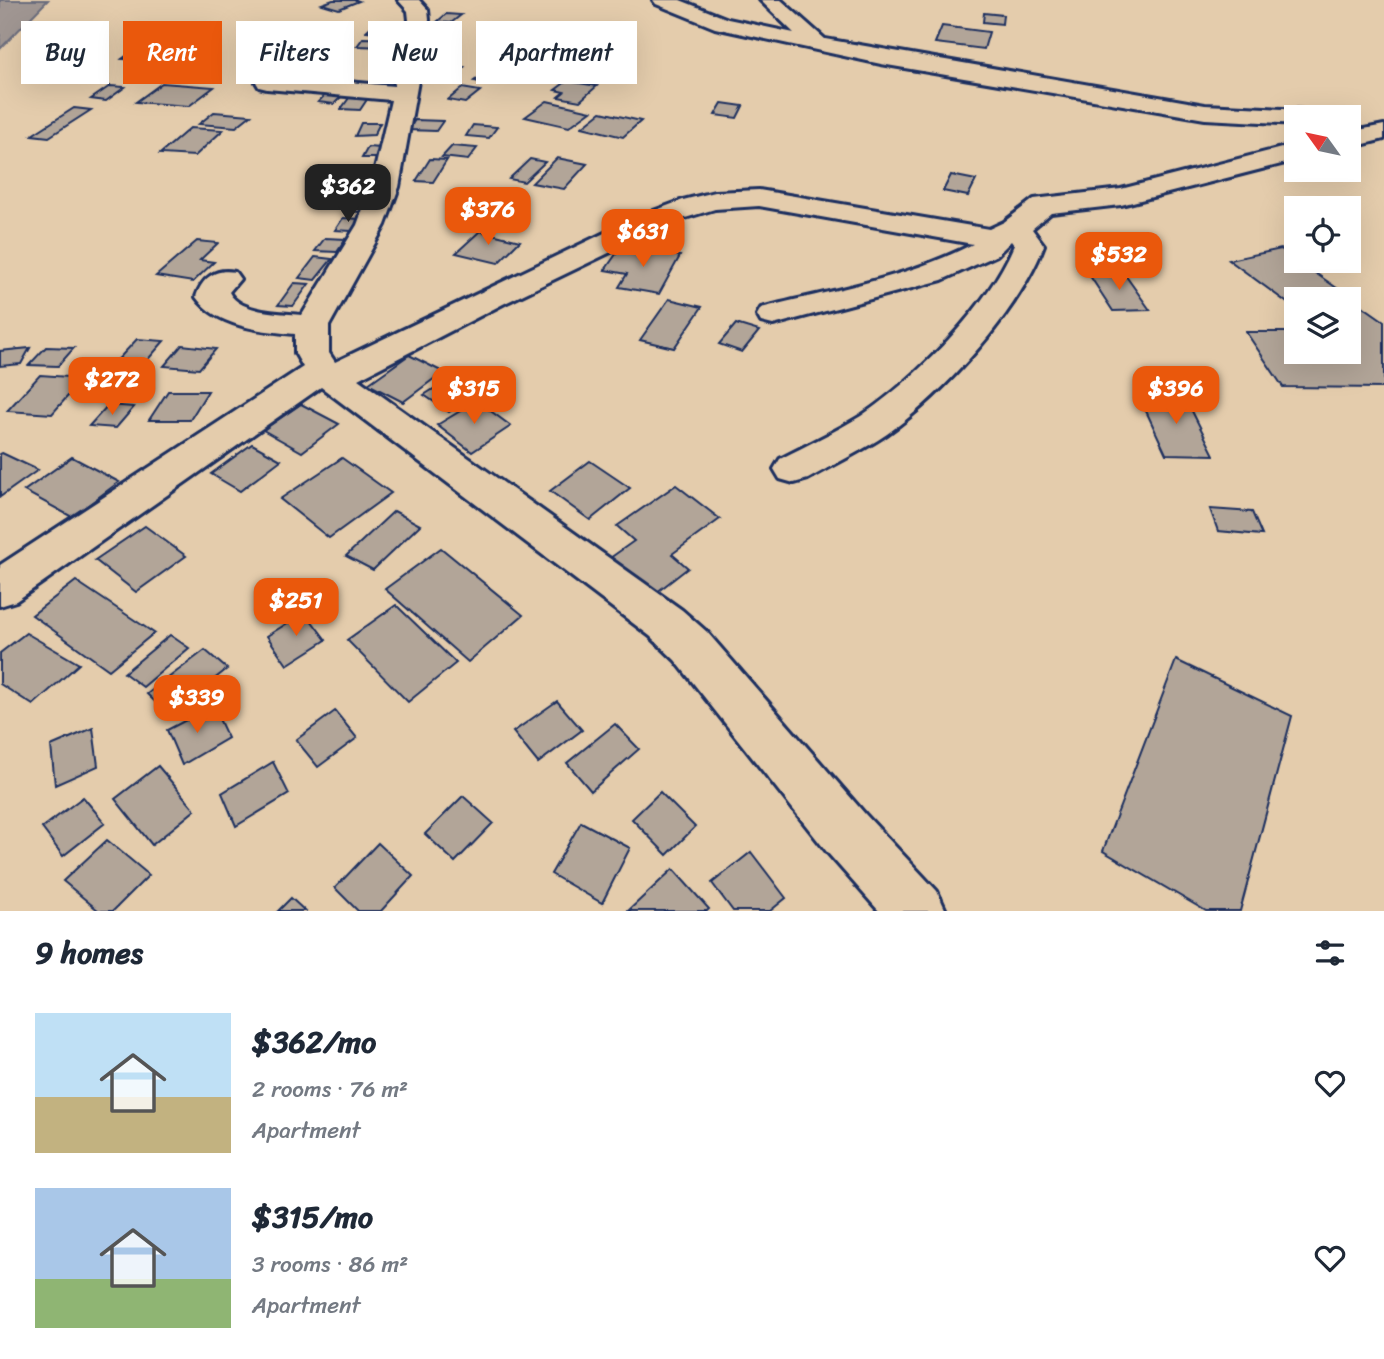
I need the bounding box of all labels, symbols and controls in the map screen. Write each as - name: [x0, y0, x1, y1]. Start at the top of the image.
- chip: Buy: [21, 21, 109, 84]
- chip: Rent: [123, 21, 222, 84]
- chip: Filters: [236, 21, 354, 84]
- chip: New: [368, 21, 462, 84]
- chip: Apartment: [476, 21, 637, 84]
- north arrow: [1284, 105, 1362, 182]
- map controls: [1284, 105, 1361, 364]
- pin: $362: [307, 164, 389, 224]
- text: $362: [321, 166, 375, 207]
- pin: $376: [447, 188, 529, 247]
- text: $376: [461, 189, 515, 230]
- button: locate: [1284, 196, 1361, 273]
- pin: $631: [602, 210, 684, 269]
- text: $631: [617, 211, 669, 252]
- pin: $532: [1078, 232, 1160, 292]
- text: $532: [1091, 234, 1147, 275]
- button: layers: [1284, 287, 1361, 364]
- pin: $272: [71, 358, 153, 417]
- text: $272: [84, 359, 140, 400]
- pin: $315: [433, 366, 515, 426]
- pin: $396: [1135, 366, 1217, 426]
- text: $315: [448, 368, 500, 409]
- text: $396: [1148, 368, 1204, 409]
- pin: $251: [255, 578, 337, 638]
- text: $251: [270, 580, 322, 621]
- pin: $339: [156, 676, 238, 735]
- text: $339: [170, 677, 224, 718]
- text: 9 homes: [35, 926, 143, 980]
- icon: filters: [1311, 934, 1349, 972]
- text: $362/mo: [252, 1015, 376, 1069]
- icon: home: [91, 1041, 175, 1125]
- icon: heart: [1311, 1064, 1349, 1102]
- text: 2 rooms · 76 m²: [252, 1069, 408, 1110]
- text: Apartment: [252, 1110, 361, 1151]
- text: $315/mo: [252, 1190, 373, 1244]
- icon: home: [91, 1216, 175, 1300]
- icon: heart: [1311, 1239, 1349, 1277]
- text: 3 rooms · 86 m²: [252, 1244, 408, 1285]
- text: Apartment: [252, 1285, 361, 1326]

